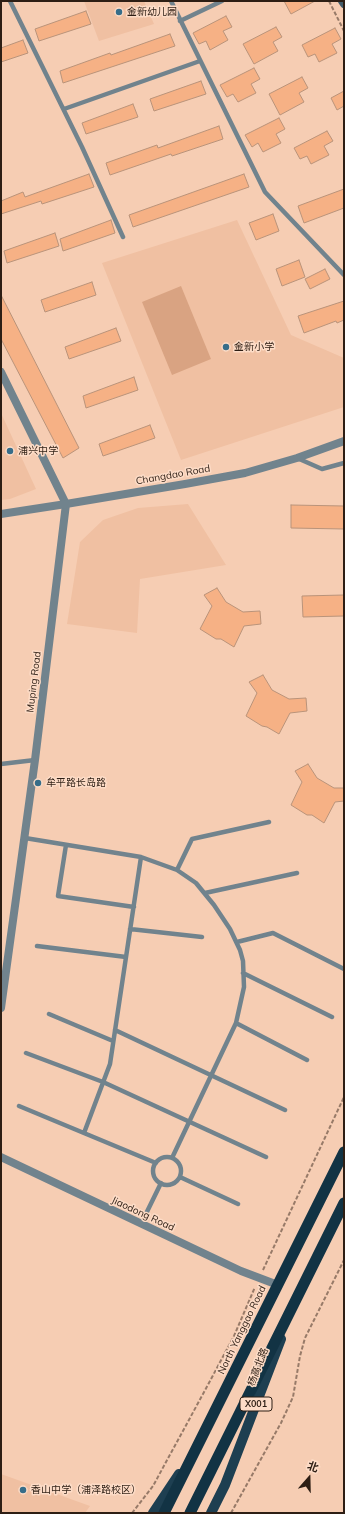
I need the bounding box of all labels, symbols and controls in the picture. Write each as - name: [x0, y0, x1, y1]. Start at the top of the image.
- place label: 金新幼儿园: [127, 6, 177, 18]
- marker: 金新幼儿园: [114, 7, 124, 17]
- place label: 金新小学: [234, 341, 274, 353]
- marker: 金新小学: [221, 342, 231, 352]
- place label: 浦兴中学: [18, 445, 58, 457]
- marker: 浦兴中学: [5, 446, 15, 456]
- street label: Changdao Road: [135, 463, 211, 487]
- street label: Muping Road: [24, 651, 44, 713]
- place label: 牟平路长岛路: [46, 777, 106, 789]
- marker: 牟平路长岛路: [33, 778, 43, 788]
- street label: Jiaodong Road: [110, 1194, 176, 1234]
- street label: North Yanggao Road: [215, 1284, 269, 1376]
- street label: 杨高北路: [245, 1346, 271, 1388]
- road number: X001: [240, 1397, 272, 1411]
- north arrow: [289, 1458, 329, 1498]
- text: 北: [306, 1458, 321, 1475]
- place label: 香山中学（浦泽路校区）: [31, 1484, 141, 1496]
- marker: 香山中学（浦泽路校区）: [18, 1485, 28, 1495]

